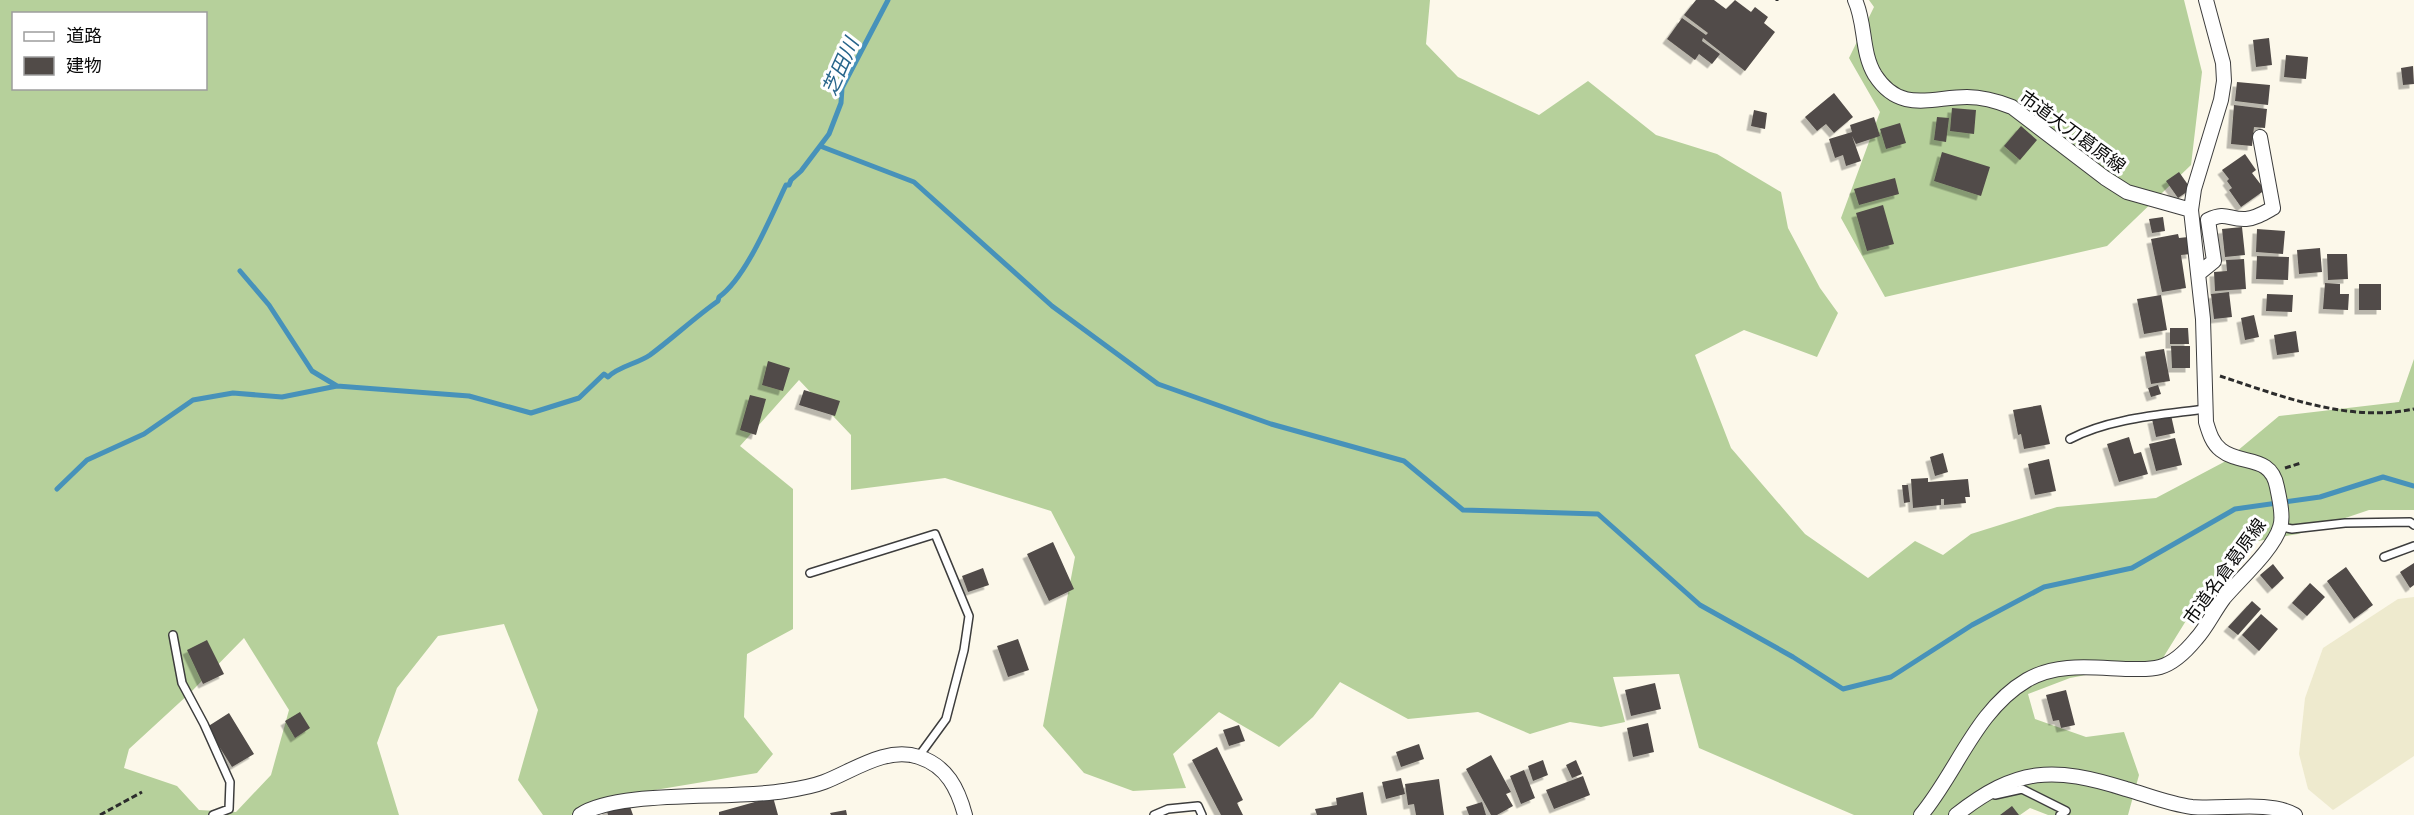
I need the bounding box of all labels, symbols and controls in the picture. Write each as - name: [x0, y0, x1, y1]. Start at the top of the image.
- legend: [12, 12, 207, 90]
- text: 道路: [66, 23, 102, 47]
- water label: 芝田川: [814, 31, 864, 99]
- text: 建物: [66, 53, 102, 77]
- street label: 市道大刀葛原線: [2015, 84, 2131, 178]
- street label: 市道名倉葛原線: [2177, 513, 2271, 629]

